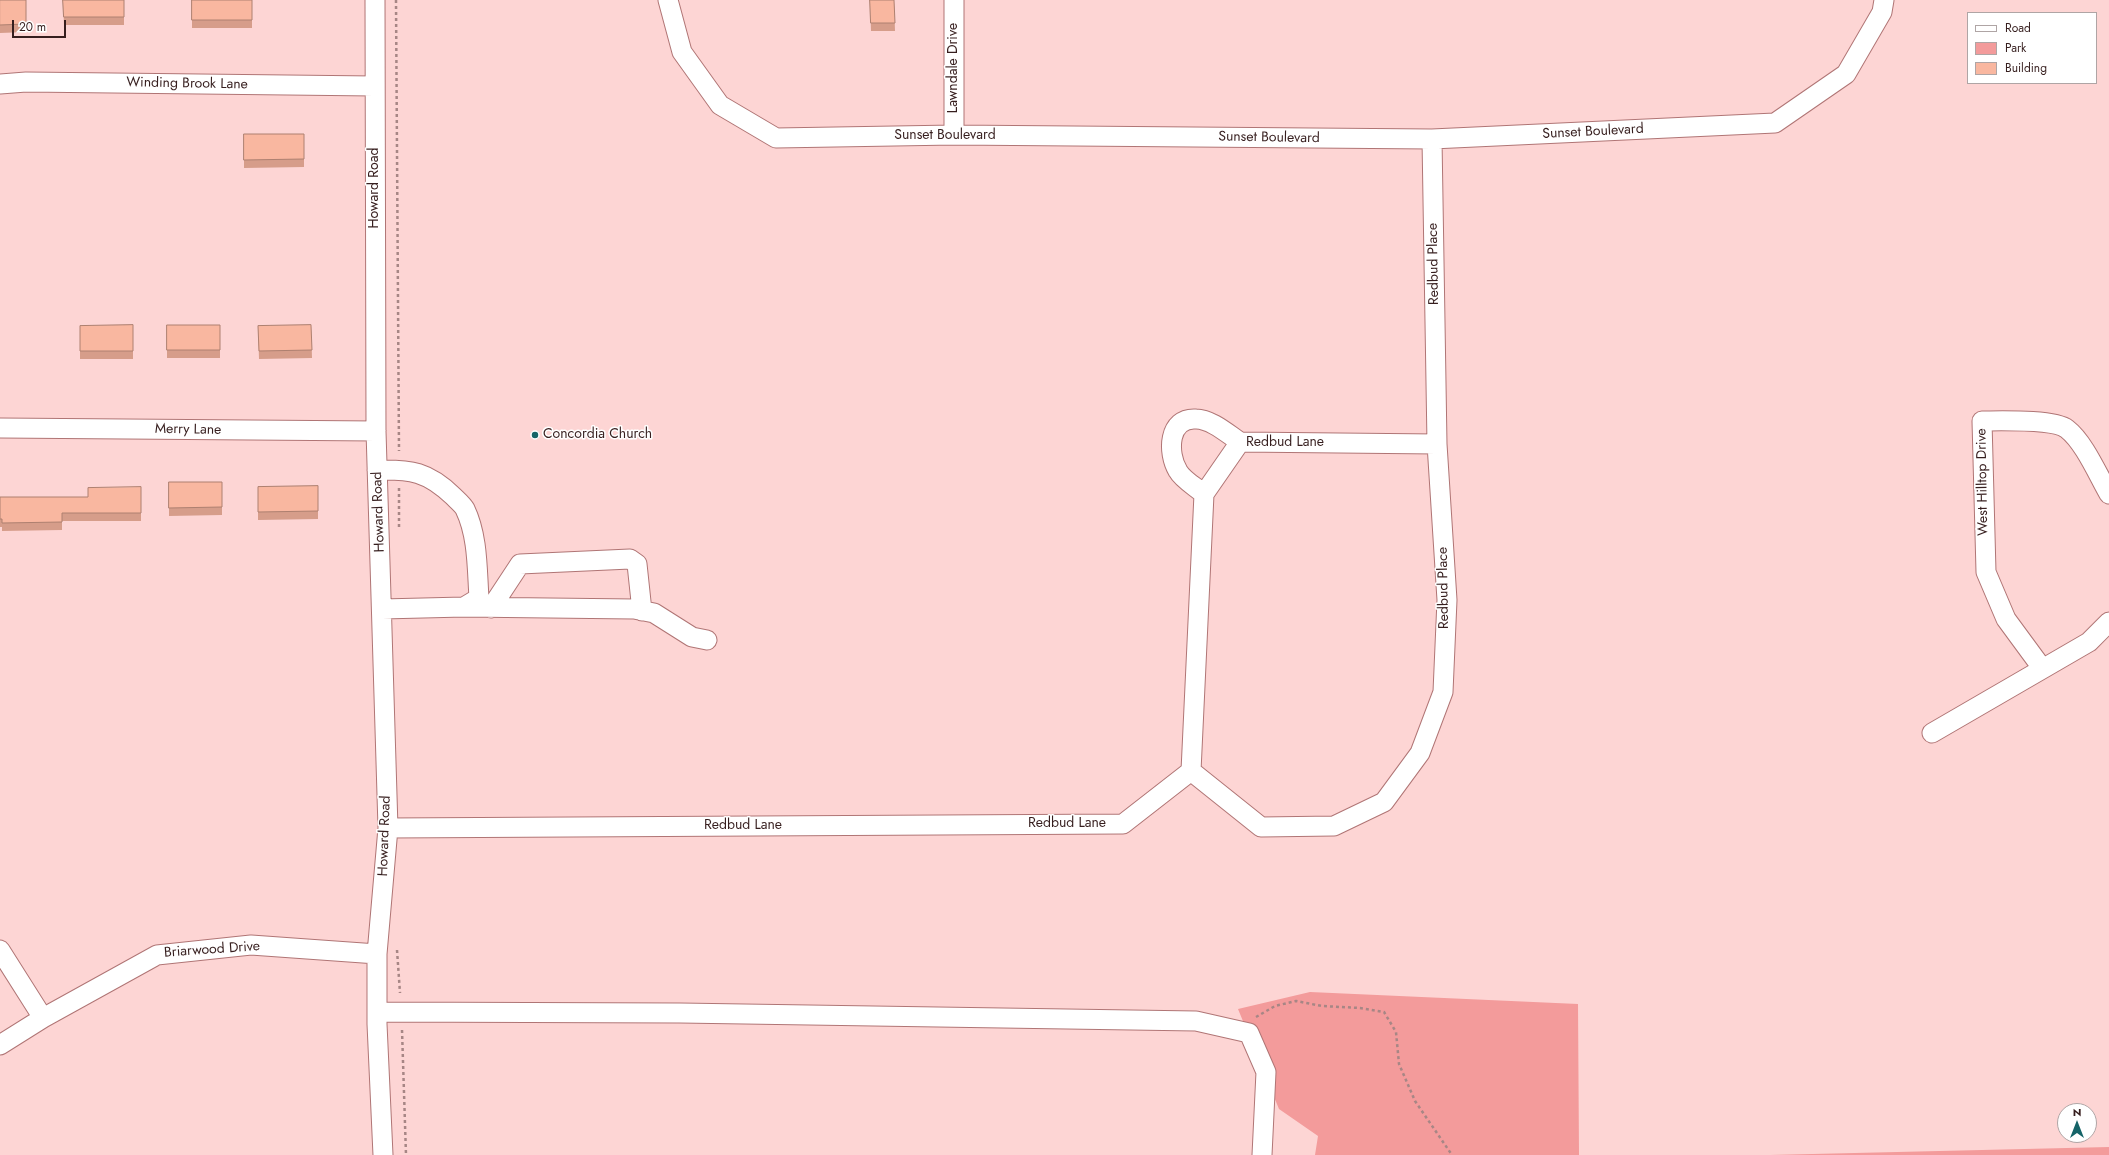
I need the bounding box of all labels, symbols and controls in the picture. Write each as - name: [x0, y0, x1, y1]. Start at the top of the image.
- scale bar: [14, 12, 68, 38]
- legend: [1967, 12, 2097, 84]
- text: 20 m: [19, 18, 46, 36]
- text: Road: [2005, 19, 2031, 37]
- street label: Lawndale Drive: [946, 23, 962, 113]
- text: Park: [2005, 39, 2026, 57]
- text: Building: [2005, 59, 2047, 77]
- street label: Winding Brook Lane: [126, 75, 248, 93]
- street label: Sunset Boulevard: [1542, 121, 1644, 143]
- street label: Sunset Boulevard: [894, 128, 996, 144]
- street label: Sunset Boulevard: [1218, 129, 1320, 147]
- street label: Howard Road: [367, 148, 383, 228]
- street label: Redbud Place: [1425, 223, 1443, 305]
- street label: Merry Lane: [155, 421, 221, 439]
- place label: Concordia Church: [543, 427, 652, 443]
- street label: West Hilltop Drive: [1974, 428, 1992, 536]
- marker: Concordia Church: [530, 430, 540, 440]
- street label: Redbud Lane: [1246, 435, 1324, 451]
- street label: Howard Road: [369, 471, 389, 553]
- street label: Redbud Place: [1435, 547, 1453, 629]
- street label: Howard Road: [375, 795, 395, 877]
- street label: Redbud Lane: [1028, 816, 1106, 832]
- street label: Redbud Lane: [704, 818, 782, 834]
- street label: Briarwood Drive: [163, 938, 261, 962]
- north arrow: [2057, 1103, 2097, 1143]
- text: N: [2073, 1104, 2081, 1120]

